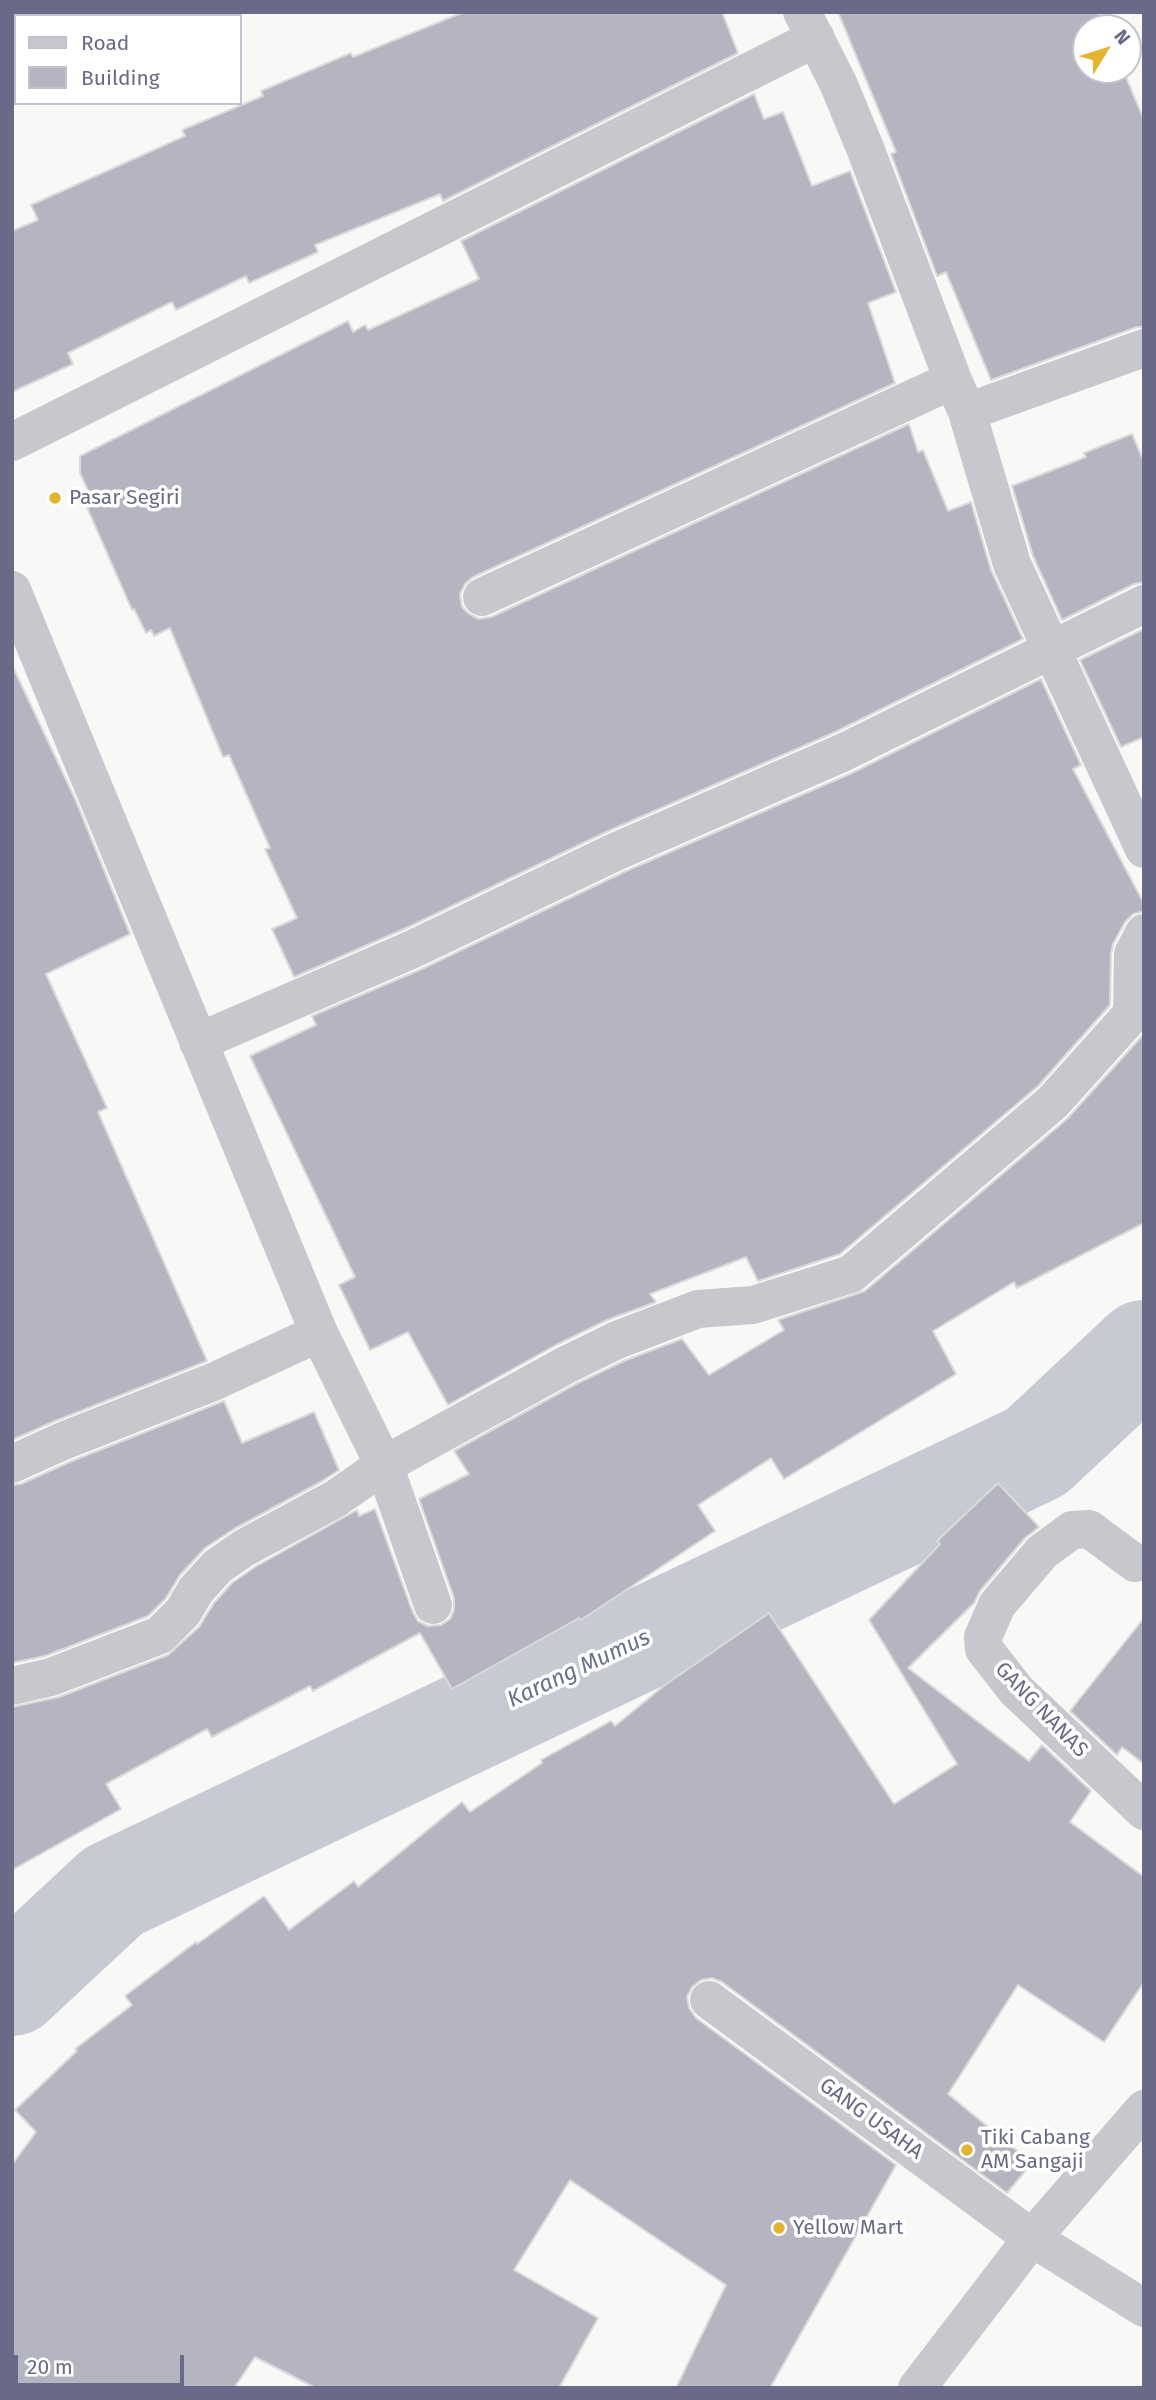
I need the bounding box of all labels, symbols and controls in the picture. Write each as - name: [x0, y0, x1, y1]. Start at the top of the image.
- legend: [14, 14, 242, 105]
- north arrow: [1072, 14, 1142, 84]
- text: N: [1109, 25, 1135, 49]
- text: Road: [81, 30, 129, 56]
- text: Building: [81, 65, 160, 91]
- place label: Pasar Segiri: [69, 485, 180, 511]
- marker: Pasar Segiri: [47, 490, 63, 506]
- water label: Karang Mumus: [503, 1624, 655, 1714]
- street label: GANG NANAS: [989, 1657, 1093, 1763]
- street label: GANG USAHA: [814, 2073, 928, 2165]
- place label: Tiki Cabang AM Sangaji: [981, 2125, 1090, 2175]
- marker: Tiki Cabang AM Sangaji: [959, 2142, 975, 2158]
- place label: Yellow Mart: [793, 2215, 903, 2241]
- marker: Yellow Mart: [771, 2220, 787, 2236]
- scale bar: [18, 2340, 187, 2384]
- text: 20 m: [27, 2354, 73, 2380]

